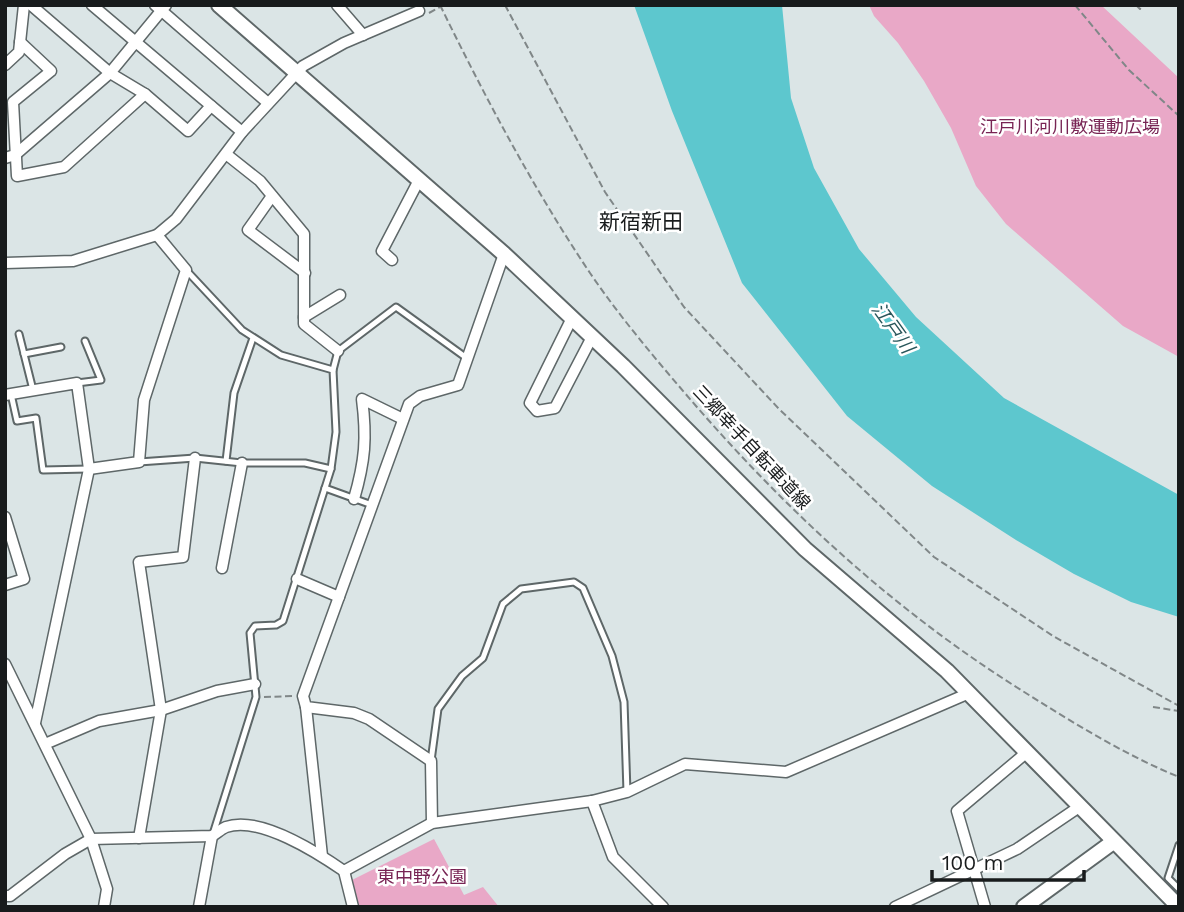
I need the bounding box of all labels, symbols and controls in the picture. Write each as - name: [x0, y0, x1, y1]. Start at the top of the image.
- park label: 江戸川河川敷運動広場: [980, 116, 1160, 137]
- district label: 新宿新田: [599, 209, 683, 234]
- water label: 江戸川: [867, 298, 920, 359]
- street label: 三郷幸手自転車道線: [689, 381, 815, 513]
- scale bar: [932, 838, 1084, 882]
- text: 100 m: [942, 850, 1004, 875]
- park label: 東中野公園: [377, 866, 467, 887]

